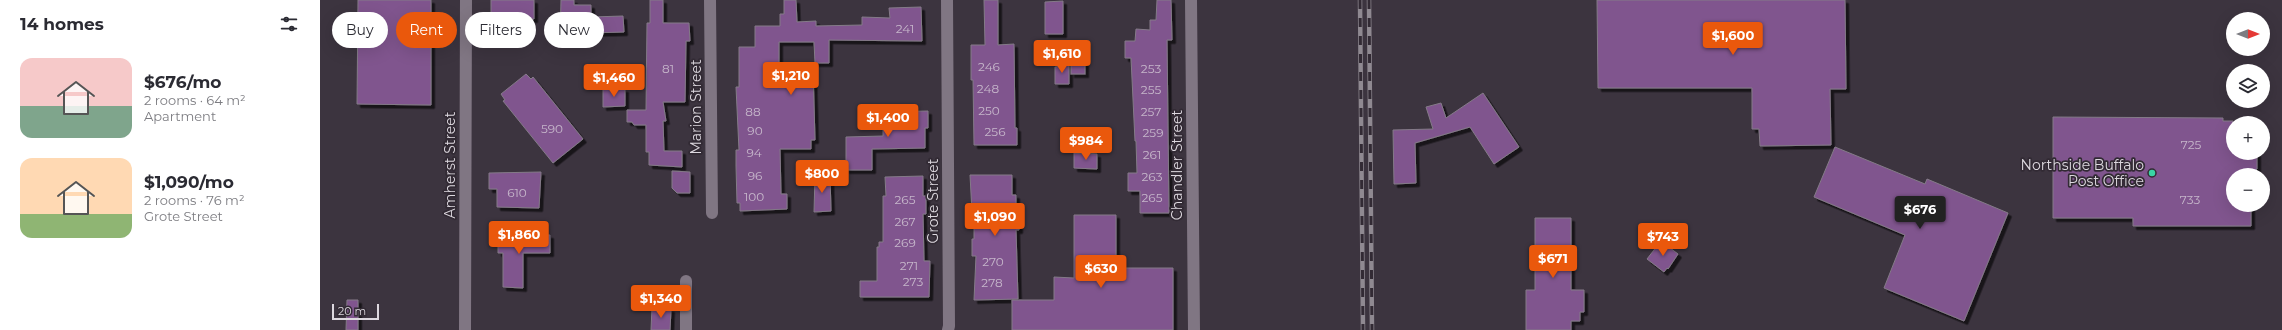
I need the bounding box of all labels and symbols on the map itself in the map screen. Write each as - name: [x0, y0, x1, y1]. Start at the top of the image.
- north arrow: [2226, 12, 2270, 56]
- house number: 241: [896, 21, 914, 36]
- pin: $1,600: [1700, 22, 1766, 56]
- pin: $1,610: [1029, 40, 1095, 74]
- street label: Marion Street: [687, 59, 705, 155]
- house number: 246: [978, 59, 1000, 74]
- house number: 81: [662, 61, 674, 76]
- house number: 253: [1141, 61, 1161, 76]
- pin: $1,210: [758, 62, 824, 96]
- pin: $1,460: [581, 64, 647, 98]
- house number: 248: [977, 81, 999, 96]
- house number: 255: [1141, 82, 1161, 97]
- house number: 250: [978, 103, 1000, 118]
- house number: 88: [745, 104, 761, 119]
- pin: $1,400: [855, 104, 921, 138]
- house number: 257: [1141, 104, 1161, 119]
- street label: Chandler Street: [1168, 109, 1186, 220]
- street label: Amherst Street: [441, 111, 459, 218]
- house number: 590: [541, 121, 563, 136]
- house number: 90: [747, 123, 763, 138]
- house number: 256: [985, 124, 1005, 139]
- house number: 259: [1143, 125, 1163, 140]
- pin: $984: [1062, 127, 1110, 161]
- house number: 725: [2181, 137, 2202, 152]
- house number: 94: [746, 145, 762, 160]
- house number: 261: [1143, 147, 1161, 162]
- place label: Northside Buffalo Post Office: [2021, 156, 2144, 190]
- street label: Grote Street: [924, 158, 942, 243]
- pin: $800: [798, 160, 846, 194]
- house number: 96: [748, 168, 762, 183]
- marker: Northside Buffalo Post Office: [2147, 168, 2157, 178]
- house number: 263: [1142, 169, 1163, 184]
- house number: 610: [507, 185, 527, 200]
- house number: 100: [744, 189, 764, 204]
- house number: 265: [1142, 190, 1163, 205]
- house number: 265: [895, 192, 916, 207]
- house number: 733: [2180, 192, 2200, 207]
- pin: $676: [1896, 196, 1944, 230]
- pin: $1,090: [962, 203, 1028, 237]
- house number: 267: [894, 214, 916, 229]
- pin: $1,860: [486, 221, 552, 255]
- pin: $743: [1639, 223, 1687, 257]
- house number: 269: [894, 235, 916, 250]
- pin: $671: [1529, 245, 1577, 279]
- house number: 270: [982, 254, 1004, 269]
- pin: $630: [1077, 255, 1125, 289]
- house number: 271: [900, 258, 918, 273]
- house number: 273: [903, 274, 923, 289]
- house number: 278: [981, 275, 1003, 290]
- pin: $1,340: [628, 285, 694, 319]
- scale bar: [332, 302, 379, 321]

